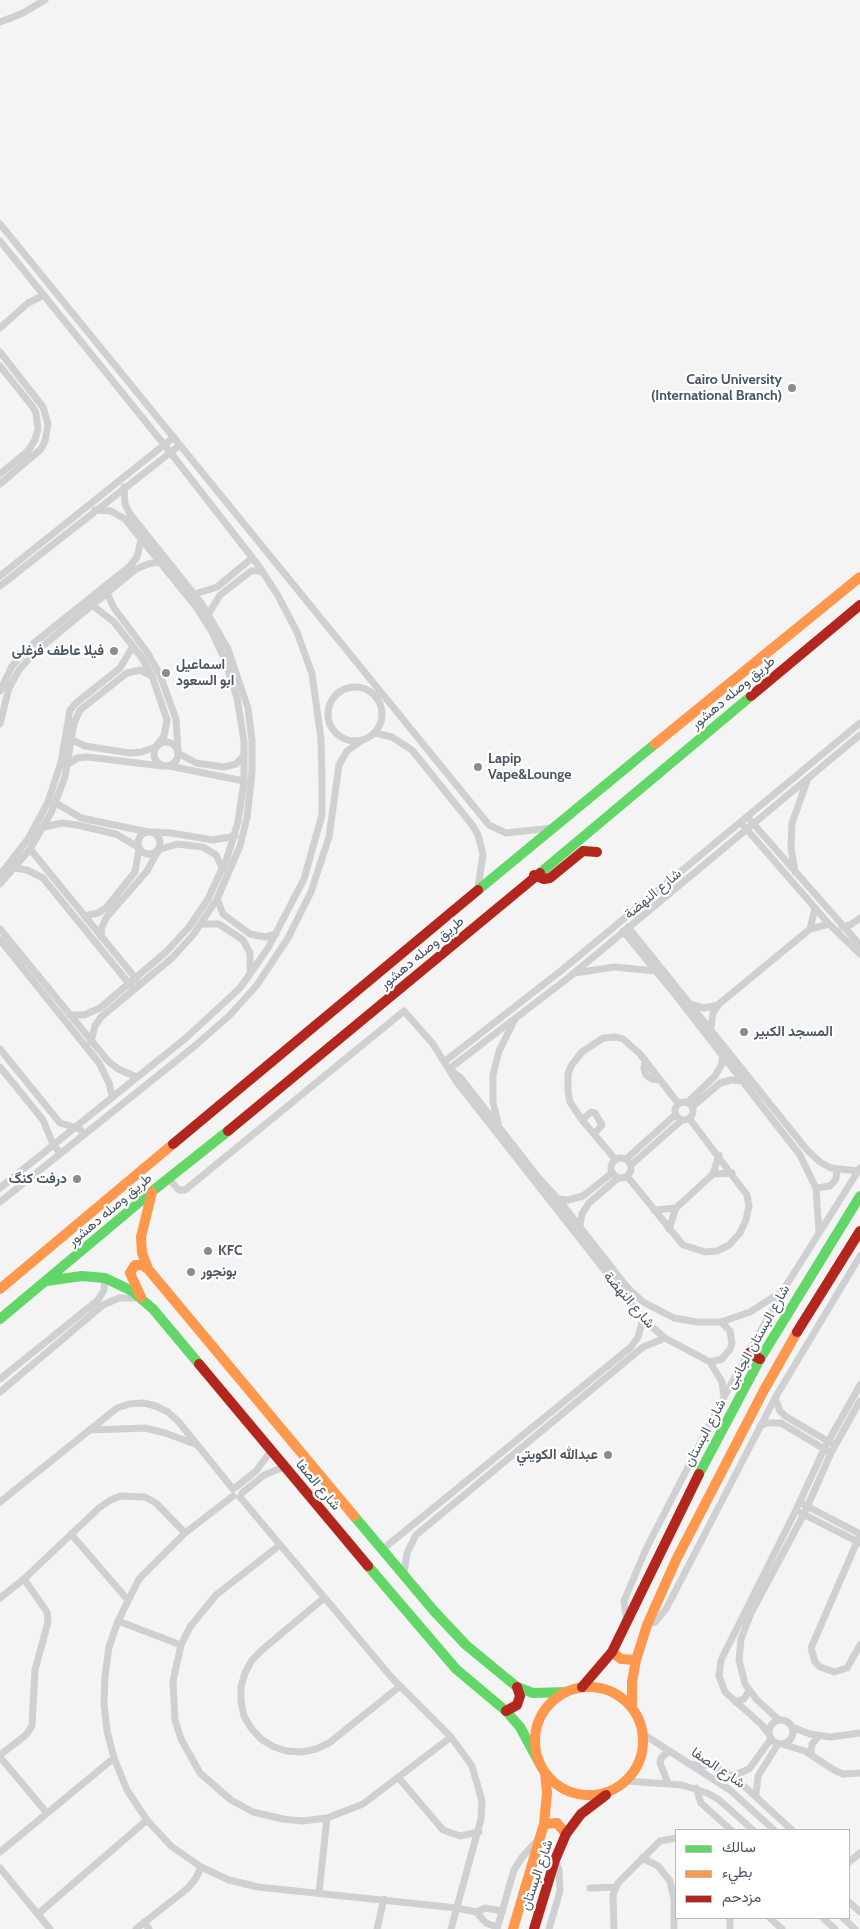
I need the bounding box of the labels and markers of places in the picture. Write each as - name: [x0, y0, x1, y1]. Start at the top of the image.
- place label: Cairo University (International Branch): [651, 372, 782, 404]
- marker: Cairo University (International Branch): [786, 382, 798, 394]
- place label: فيلا عاطف فرغلى: [12, 643, 104, 659]
- marker: فيلا عاطف فرغلى: [108, 645, 120, 657]
- place label: اسماعيل ابو السعود: [176, 657, 234, 690]
- marker: اسماعيل ابو السعود: [160, 667, 172, 679]
- place label: Lapip Vape&Lounge: [488, 751, 571, 784]
- marker: Lapip Vape&Lounge: [472, 761, 484, 773]
- place label: المسجد الكبير: [754, 1024, 833, 1040]
- marker: المسجد الكبير: [738, 1026, 750, 1038]
- place label: درفت كنگ: [9, 1171, 67, 1187]
- marker: درفت كنگ: [71, 1173, 83, 1185]
- place label: KFC: [218, 1243, 243, 1259]
- marker: KFC: [202, 1245, 214, 1257]
- place label: بونجور: [201, 1264, 237, 1280]
- marker: بونجور: [185, 1266, 197, 1278]
- place label: عبدالله الكويتي: [517, 1447, 598, 1463]
- marker: عبدالله الكويتي: [602, 1449, 614, 1461]

